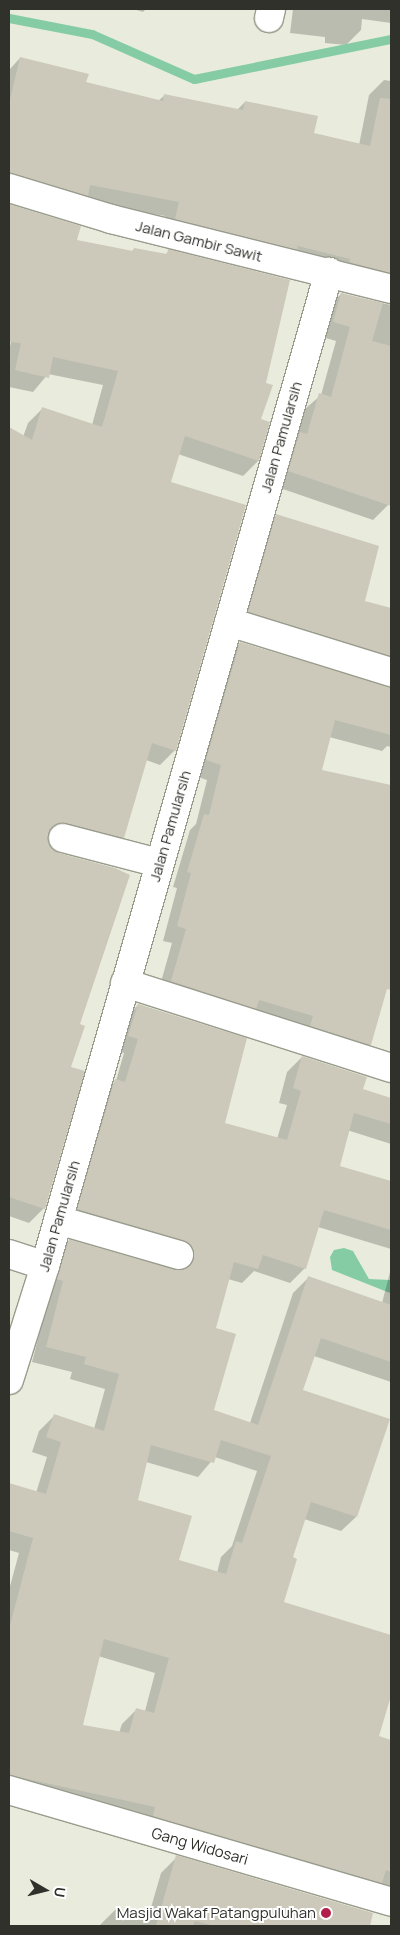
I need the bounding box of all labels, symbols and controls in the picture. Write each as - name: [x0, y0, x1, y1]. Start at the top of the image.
- street label: Jalan Gambir Sawit: [134, 217, 264, 265]
- street label: Jalan Pamularsih: [257, 379, 305, 495]
- street label: Jalan Pamularsih: [146, 768, 194, 884]
- street label: Jalan Pamularsih: [35, 1158, 83, 1274]
- street label: Gang Widosari: [150, 1824, 250, 1868]
- north arrow: [20, 1865, 70, 1915]
- text: U: [50, 1886, 70, 1898]
- place label: Masjid Wakaf Patangpuluhan: [117, 1904, 316, 1922]
- marker: Masjid Wakaf Patangpuluhan: [320, 1907, 332, 1919]

